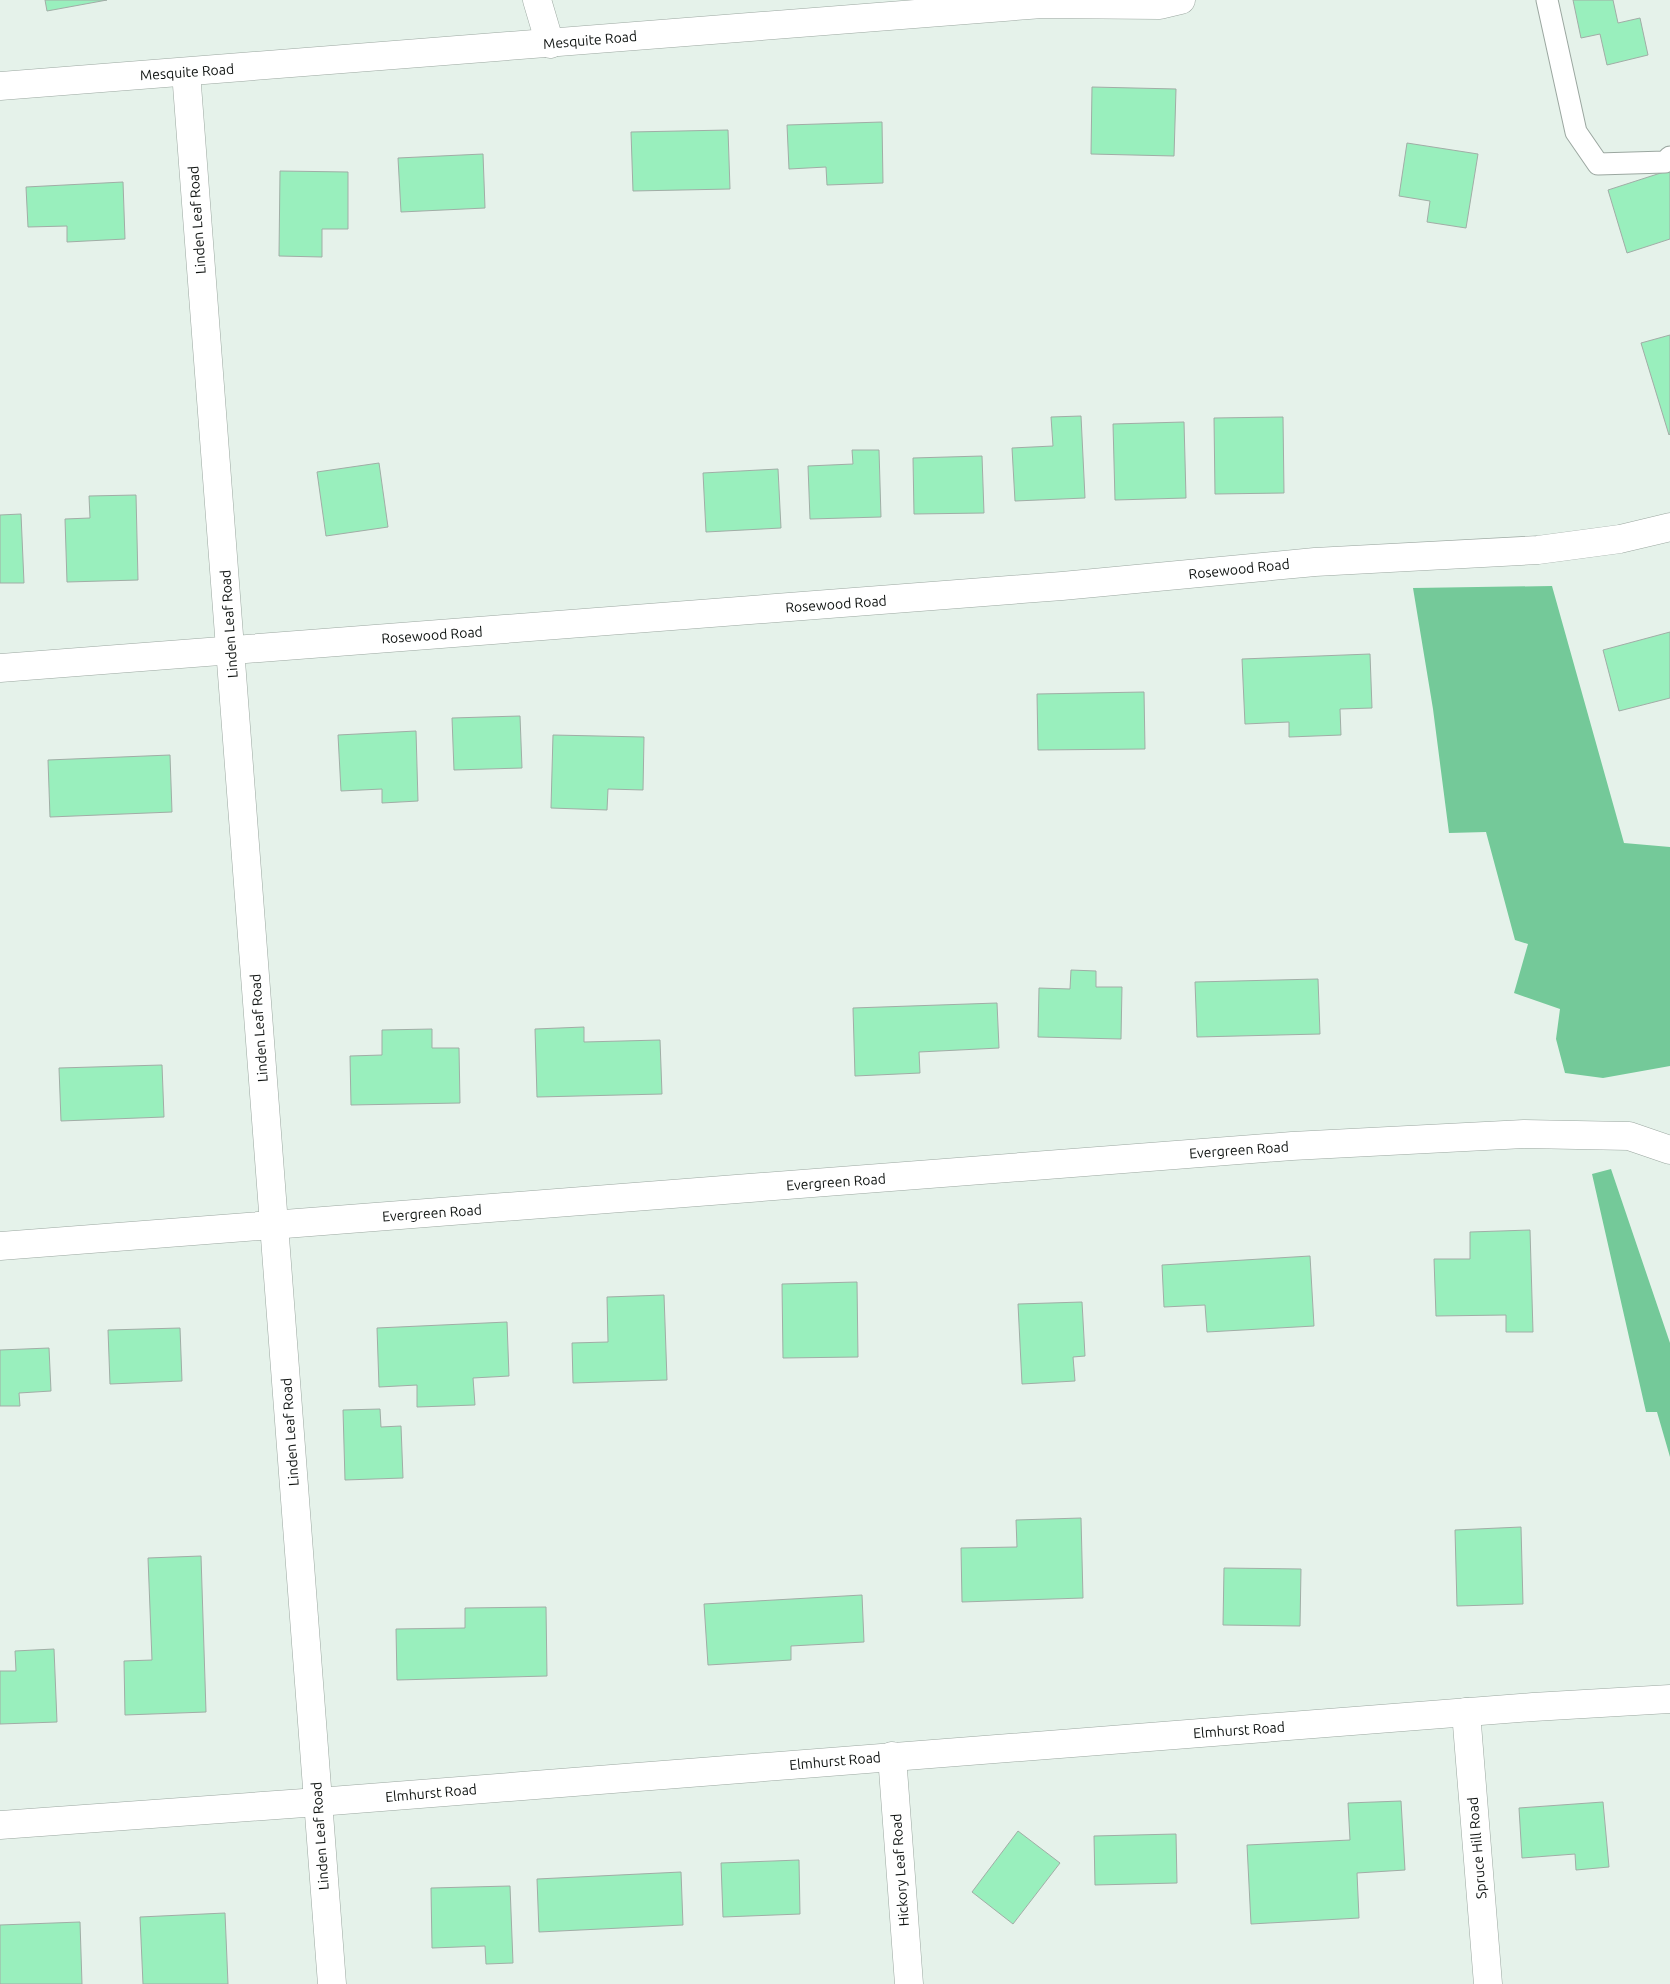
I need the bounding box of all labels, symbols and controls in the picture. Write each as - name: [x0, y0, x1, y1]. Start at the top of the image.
- street label: Mesquite Road: [542, 28, 638, 52]
- street label: Mesquite Road: [139, 61, 235, 83]
- street label: Linden Leaf Road: [185, 165, 209, 275]
- street label: Rosewood Road: [1188, 556, 1290, 582]
- street label: Linden Leaf Road: [217, 569, 241, 679]
- street label: Rosewood Road: [785, 592, 887, 616]
- street label: Rosewood Road: [381, 623, 483, 647]
- street label: Linden Leaf Road: [247, 973, 271, 1083]
- street label: Evergreen Road: [1189, 1139, 1289, 1161]
- street label: Evergreen Road: [786, 1171, 886, 1193]
- street label: Evergreen Road: [382, 1202, 482, 1224]
- street label: Linden Leaf Road: [278, 1377, 302, 1487]
- street label: Elmhurst Road: [1193, 1719, 1285, 1741]
- street label: Elmhurst Road: [789, 1749, 881, 1773]
- street label: Linden Leaf Road: [308, 1781, 332, 1891]
- street label: Elmhurst Road: [385, 1781, 477, 1805]
- street label: Spruce Hill Road: [1465, 1796, 1489, 1900]
- street label: Hickory Leaf Road: [888, 1813, 912, 1927]

